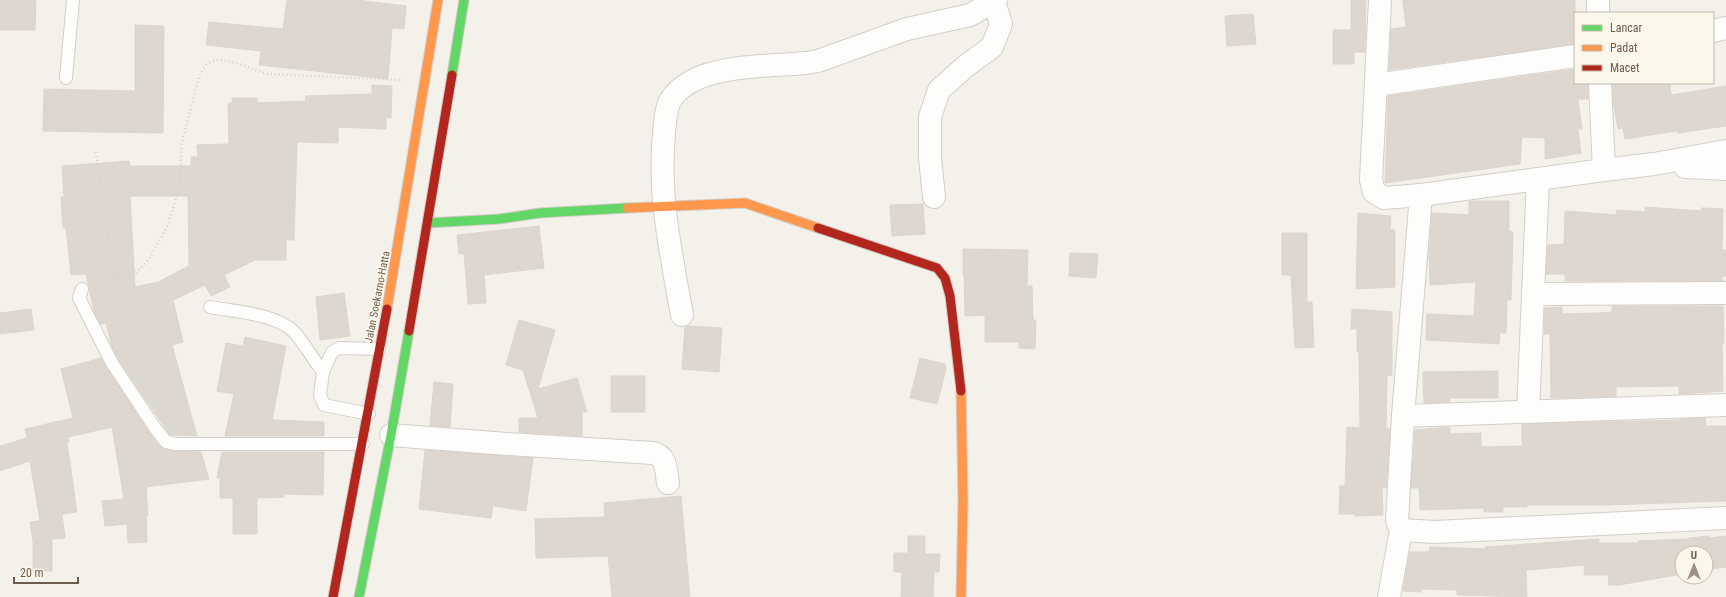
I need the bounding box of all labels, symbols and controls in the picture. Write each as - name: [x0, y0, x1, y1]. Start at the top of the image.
- legend: [1574, 12, 1714, 84]
- text: Lancar: [1610, 21, 1643, 35]
- text: Padat: [1610, 41, 1638, 55]
- text: Macet: [1610, 61, 1640, 75]
- street label: Jalan Soekarno-Hatta: [362, 250, 393, 344]
- north arrow: [1674, 545, 1714, 585]
- text: U: [1691, 549, 1697, 562]
- scale bar: [14, 559, 78, 585]
- text: 20 m: [20, 566, 44, 580]

